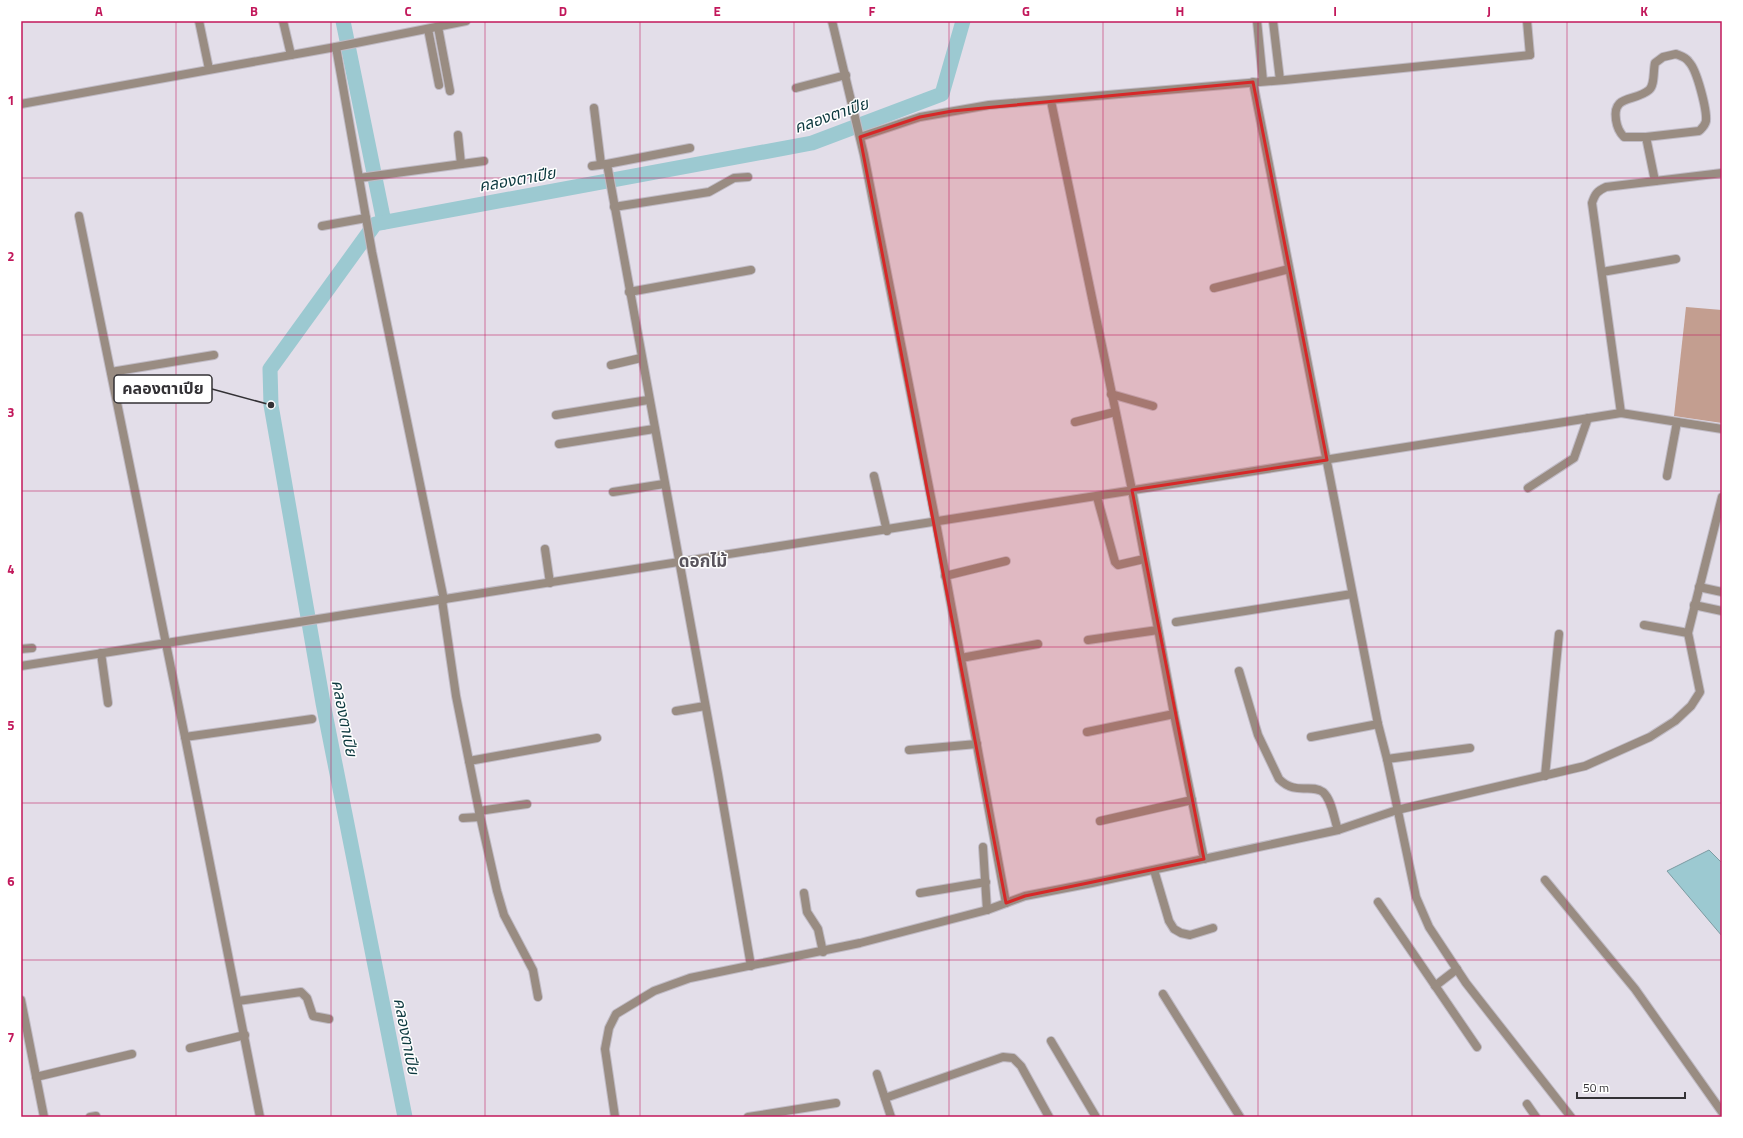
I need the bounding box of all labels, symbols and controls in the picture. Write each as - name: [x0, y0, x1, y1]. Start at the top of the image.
- text: A: [95, 1, 103, 21]
- text: B: [250, 1, 258, 21]
- text: C: [404, 1, 412, 21]
- text: D: [559, 1, 567, 21]
- text: E: [713, 1, 721, 21]
- text: F: [869, 1, 876, 21]
- text: G: [1022, 1, 1030, 21]
- text: H: [1176, 1, 1184, 21]
- text: I: [1333, 1, 1337, 21]
- text: J: [1487, 1, 1491, 21]
- text: K: [1640, 1, 1648, 21]
- text: 1: [7, 90, 15, 110]
- water label: คลองตาเปีย: [791, 91, 873, 139]
- water label: คลองตาเปีย: [477, 160, 559, 198]
- text: 2: [7, 246, 15, 266]
- callout: คลองตาเปีย: [114, 375, 212, 403]
- text: คลองตาเปีย: [122, 376, 204, 400]
- text: 3: [7, 402, 15, 422]
- district label: ดอกไม้: [679, 548, 727, 574]
- text: 4: [7, 559, 15, 579]
- water label: คลองตาเปีย: [326, 678, 364, 760]
- text: 5: [7, 715, 15, 735]
- text: 6: [7, 871, 15, 891]
- water label: คลองตาเปีย: [388, 996, 426, 1078]
- text: 7: [7, 1027, 15, 1047]
- scale bar: [1577, 1074, 1685, 1100]
- text: 50 m: [1583, 1078, 1609, 1097]

